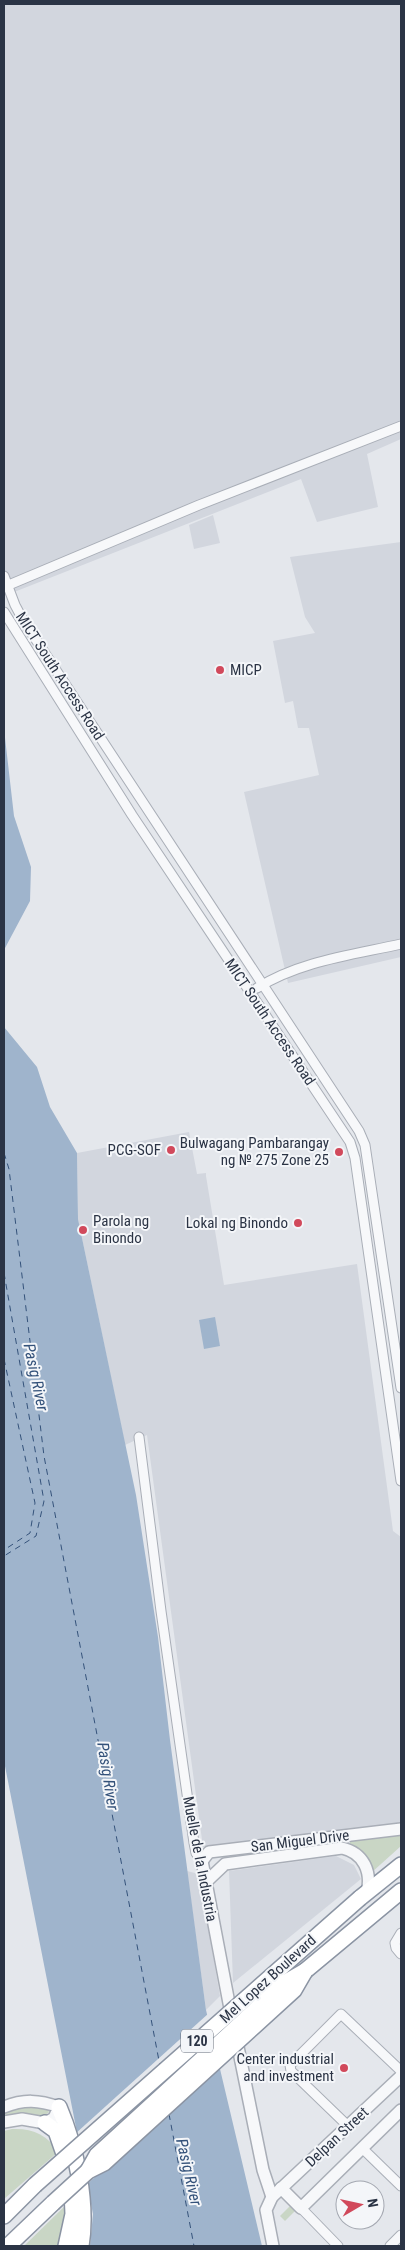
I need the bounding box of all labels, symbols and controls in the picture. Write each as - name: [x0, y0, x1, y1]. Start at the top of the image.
- street label: MICT South Access Road: [12, 609, 108, 743]
- place label: MICP: [230, 661, 262, 679]
- marker: MICP: [214, 664, 226, 676]
- street label: MICT South Access Road: [221, 955, 319, 1089]
- place label: Bulwagang Pambarangay ng № 275 Zone 25: [180, 1134, 329, 1169]
- place label: PCG-SOF: [108, 1141, 161, 1159]
- marker: PCG-SOF: [165, 1144, 177, 1156]
- marker: Bulwagang Pambarangay ng № 275 Zone 25: [333, 1146, 345, 1158]
- place label: Parola ng Binondo: [93, 1212, 149, 1247]
- place label: Lokal ng Binondo: [186, 1214, 288, 1232]
- marker: Lokal ng Binondo: [292, 1217, 304, 1229]
- marker: Parola ng Binondo: [77, 1224, 89, 1236]
- water label: Pasig River: [20, 1342, 53, 1414]
- water label: Pasig River: [93, 1741, 123, 1812]
- street label: Muelle de la Industria: [179, 1795, 221, 1923]
- street label: San Miguel Drive: [250, 1826, 350, 1856]
- street label: Mel Lopez Boulevard: [216, 1931, 320, 2027]
- road number: 120: [181, 2030, 213, 2052]
- place label: Center industrial and investment: [236, 2050, 334, 2085]
- marker: Center industrial and investment: [338, 2062, 350, 2074]
- street label: Delpan Street: [302, 2103, 372, 2171]
- water label: Pasig River: [172, 2137, 206, 2209]
- north arrow: [335, 2180, 385, 2230]
- text: N: [364, 2197, 381, 2208]

